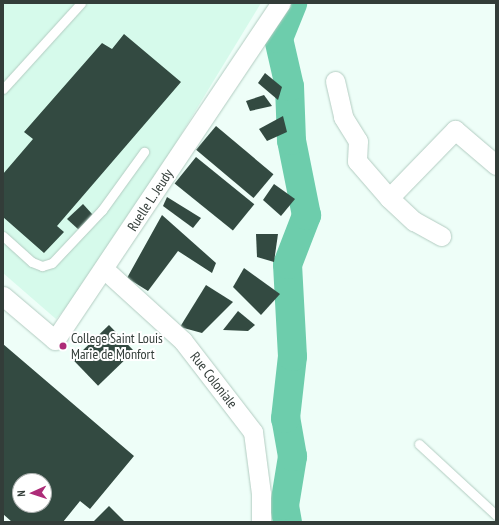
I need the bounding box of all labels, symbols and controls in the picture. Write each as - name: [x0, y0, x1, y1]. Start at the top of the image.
- street label: Ruelle L. Jeudy: [123, 165, 177, 235]
- place label: College Saint Louis Marie de Monfort: [71, 330, 163, 362]
- marker: College Saint Louis Marie de Monfort: [58, 341, 68, 351]
- street label: Rue Coloniale: [187, 349, 241, 411]
- north arrow: [12, 473, 52, 513]
- text: N: [14, 490, 28, 497]

